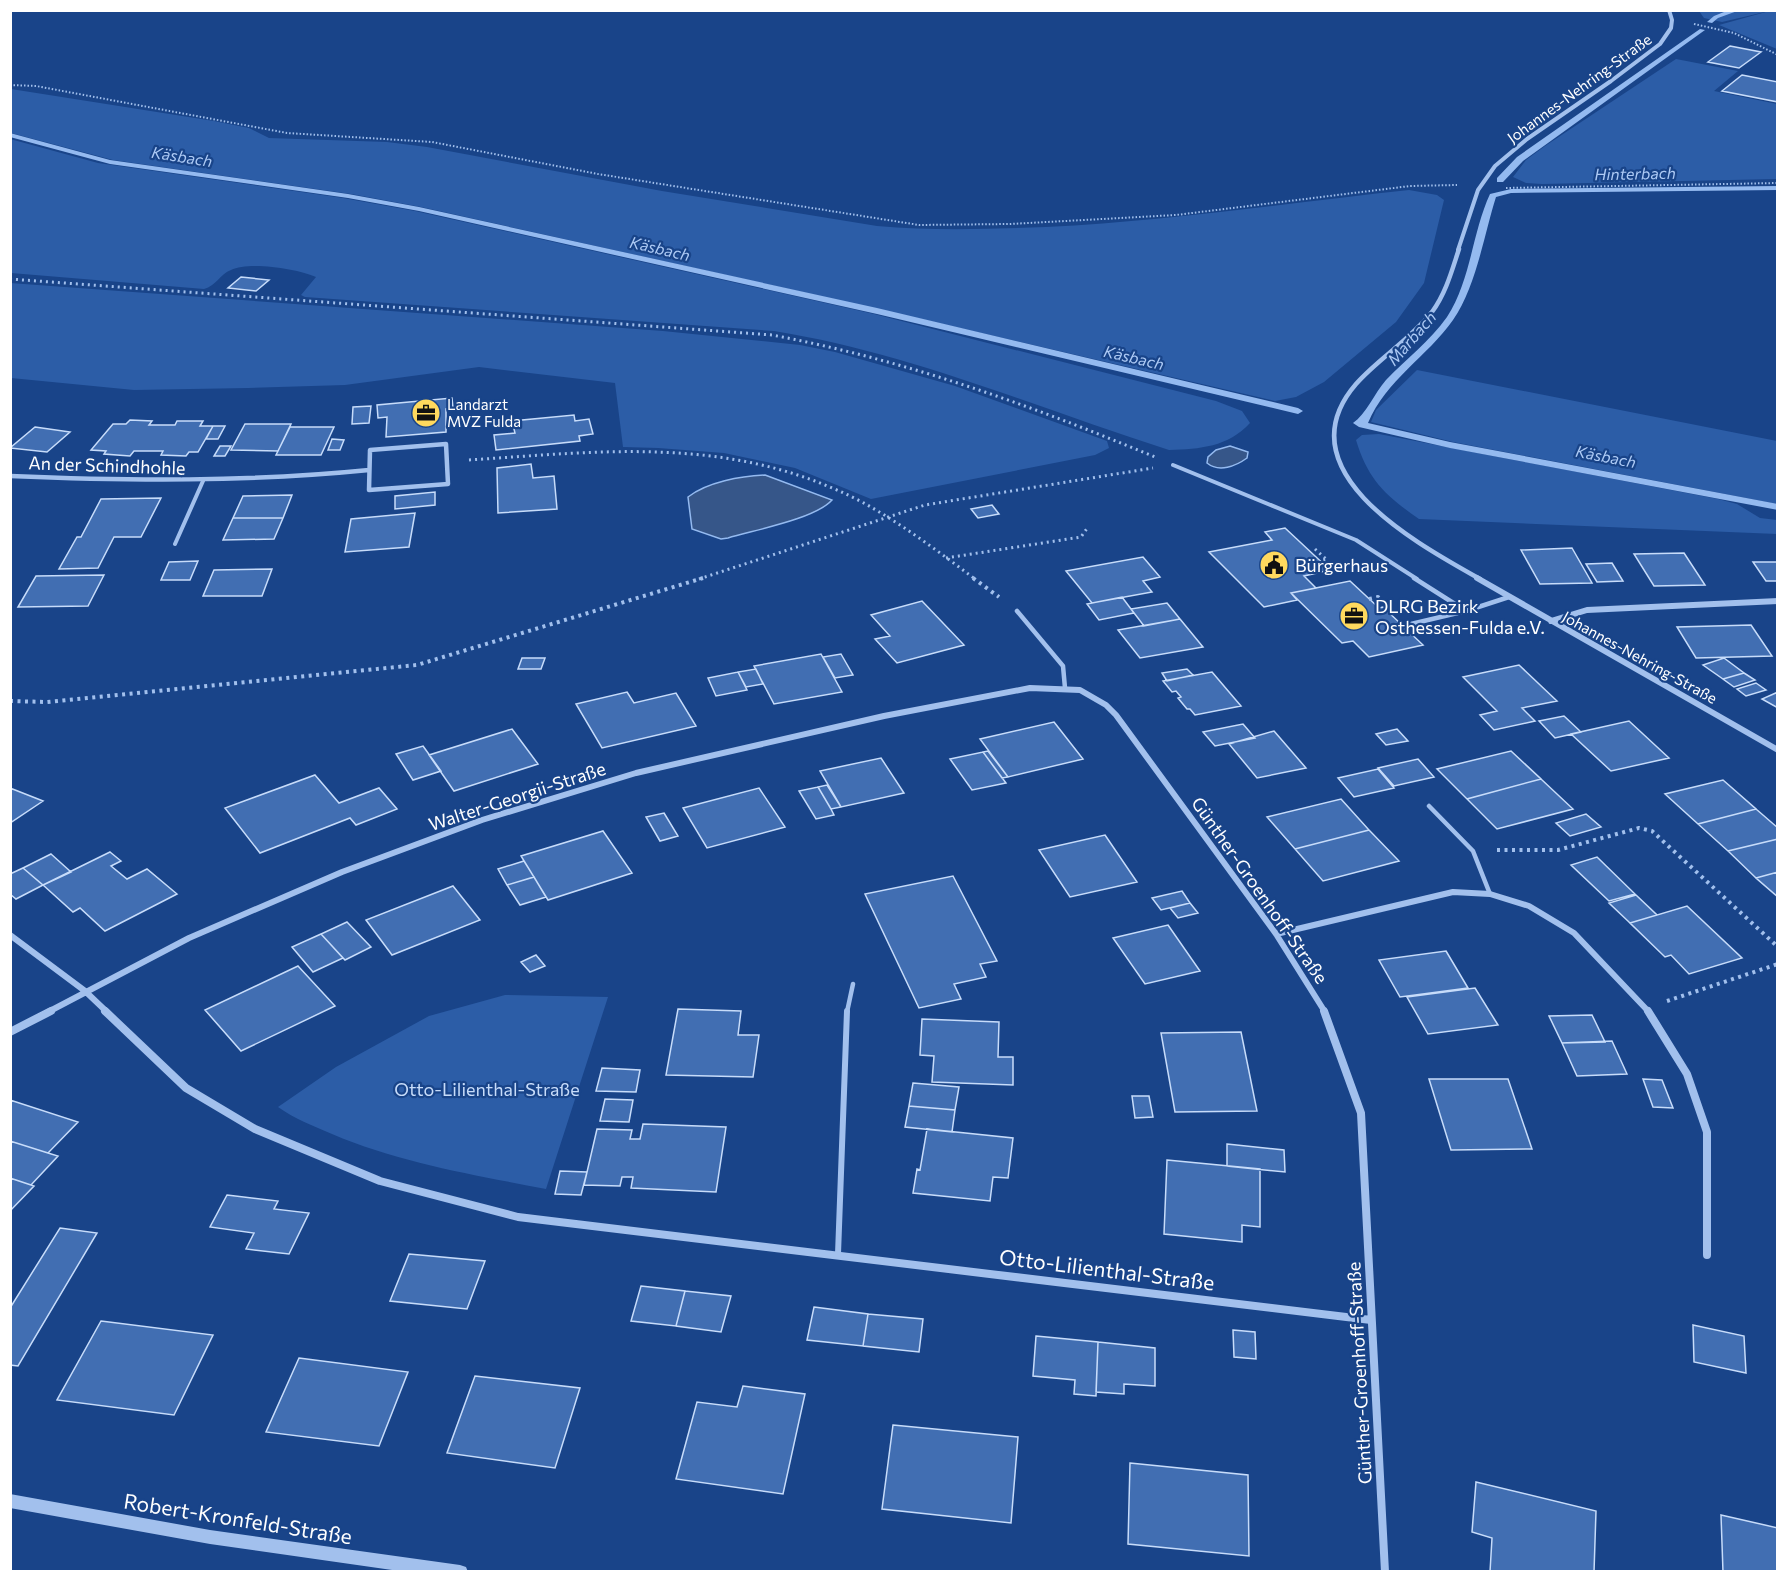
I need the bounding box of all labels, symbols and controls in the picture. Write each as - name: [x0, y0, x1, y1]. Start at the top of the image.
- street label: Johannes-Nehring-Straße: [1503, 30, 1655, 146]
- water label: Käsbach: [150, 142, 214, 170]
- water label: Hinterbach: [1594, 163, 1676, 183]
- water label: Käsbach: [628, 232, 692, 264]
- water label: Marbach: [1383, 307, 1439, 369]
- water label: Käsbach: [1102, 341, 1166, 373]
- place label: Landarzt MVZ Fulda: [447, 395, 521, 430]
- office icon: Landarzt MVZ Fulda: [410, 397, 442, 429]
- water label: Käsbach: [1574, 441, 1638, 471]
- street label: An der Schindhohle: [28, 451, 186, 479]
- public building icon: Bürgerhaus: [1258, 549, 1290, 581]
- place label: Bürgerhaus: [1295, 554, 1388, 576]
- place label: DLRG Bezirk Osthessen-Fulda e.V.: [1375, 595, 1545, 638]
- office icon: DLRG Bezirk Osthessen-Fulda e.V.: [1338, 600, 1370, 632]
- street label: Johannes-Nehring-Straße: [1560, 607, 1720, 707]
- street label: Walter-Georgii-Straße: [426, 757, 608, 835]
- street label: Günther-Groenhoff-Straße: [1187, 792, 1333, 988]
- park label: Otto-Lilienthal-Straße: [394, 1078, 580, 1100]
- street label: Otto-Lilienthal-Straße: [998, 1243, 1216, 1295]
- street label: Günther-Groenhoff-Straße: [1342, 1261, 1376, 1485]
- street label: Robert-Kronfeld-Straße: [122, 1488, 354, 1548]

